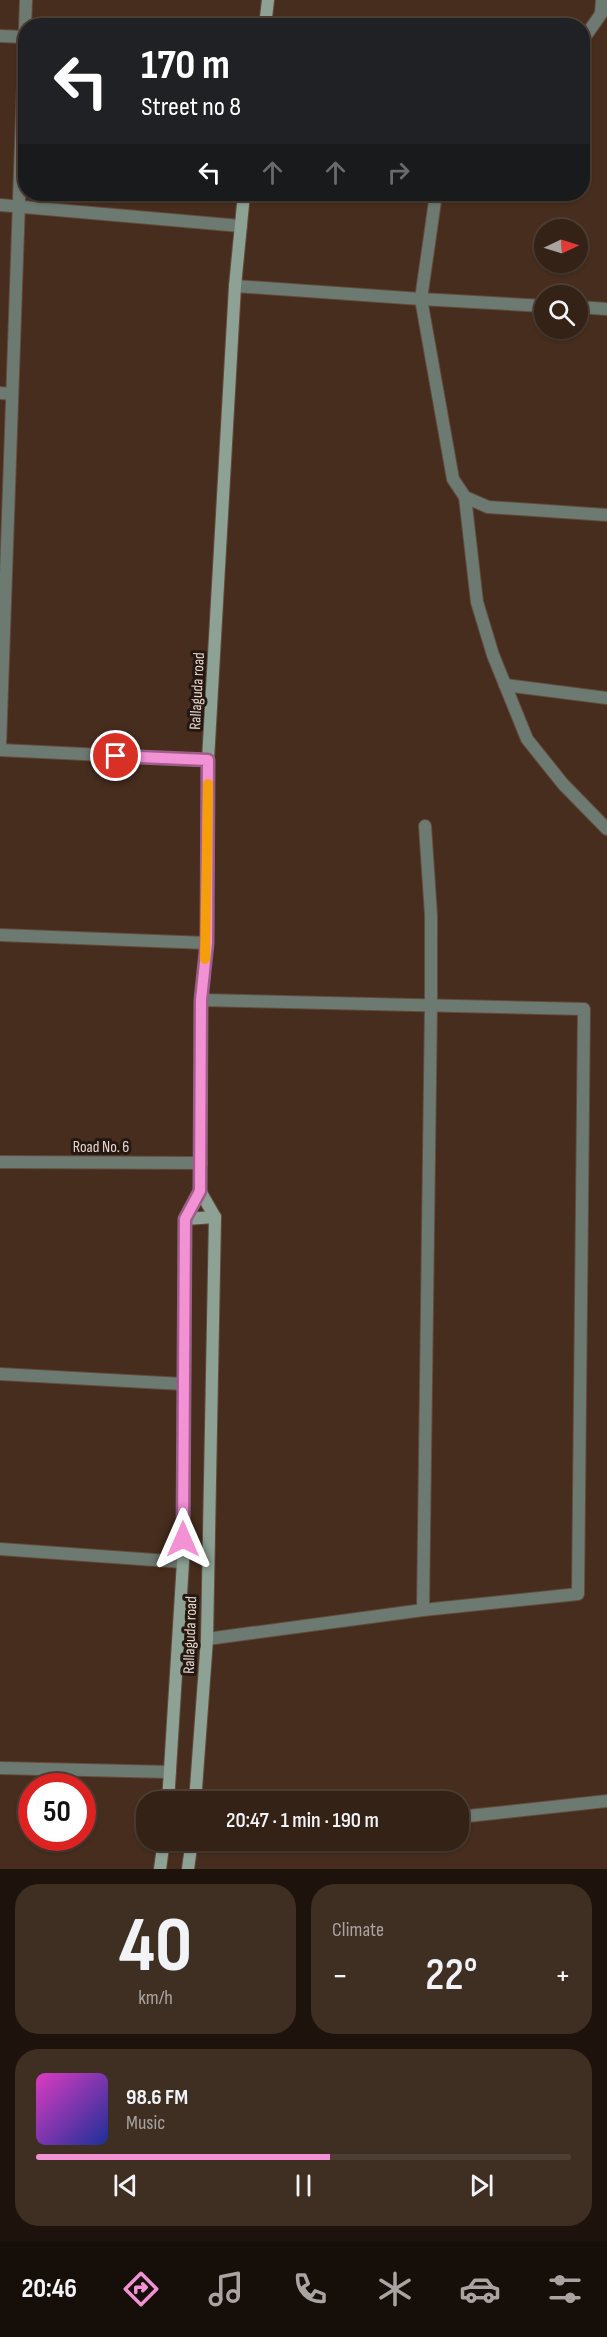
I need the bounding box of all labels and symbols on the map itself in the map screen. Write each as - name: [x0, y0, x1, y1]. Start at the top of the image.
- north arrow: [534, 219, 588, 273]
- street label: Rallaguda road: [186, 652, 209, 730]
- pin: [90, 730, 141, 781]
- street label: Road No. 6: [73, 1138, 129, 1157]
- position arrow: [151, 1507, 215, 1571]
- street label: Rallaguda road: [180, 1596, 201, 1674]
- speed limit sign: 50: [18, 1773, 96, 1851]

